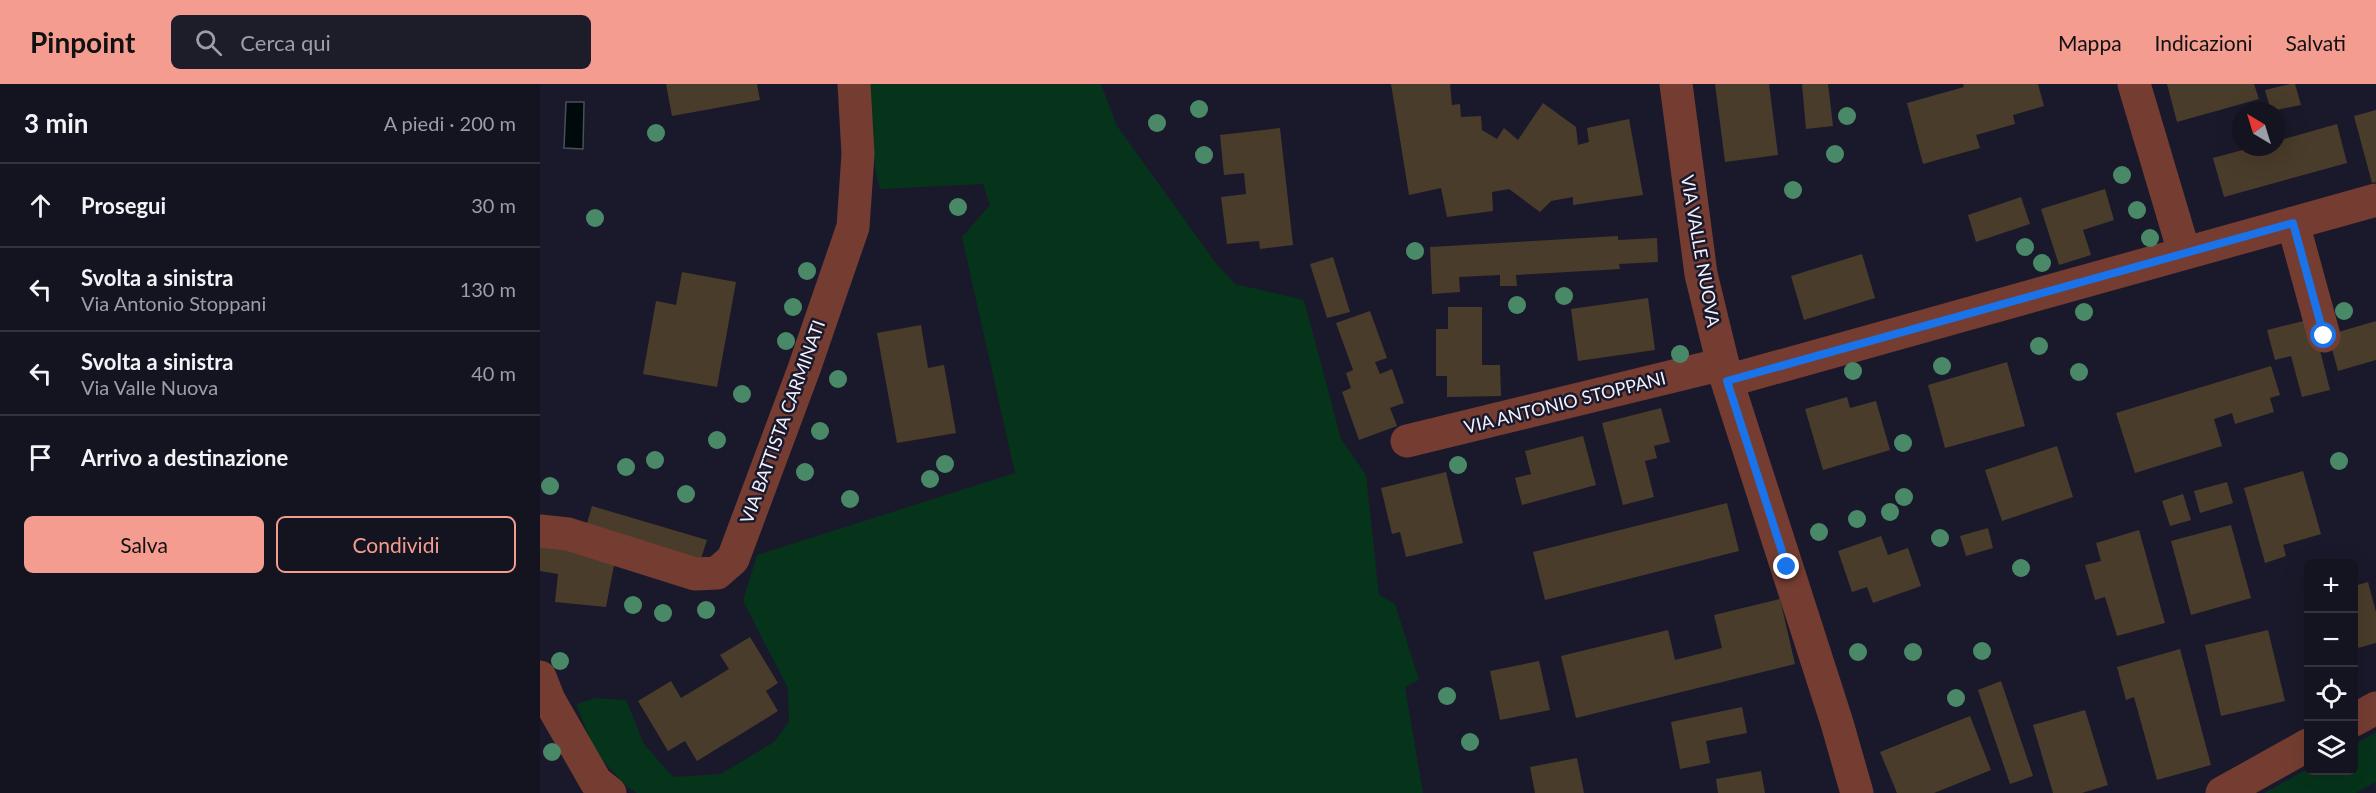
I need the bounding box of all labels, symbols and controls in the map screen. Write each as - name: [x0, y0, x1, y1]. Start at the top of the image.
- search box: [171, 15, 591, 69]
- text: Pinpoint: [30, 25, 135, 59]
- icon: search: [192, 26, 225, 59]
- text: Cerca qui: [240, 29, 331, 56]
- text: Mappa: [2058, 30, 2122, 55]
- text: Indicazioni: [2155, 30, 2253, 55]
- text: Salvati: [2286, 30, 2346, 55]
- north arrow: [2232, 102, 2286, 156]
- text: 3 min: [24, 107, 88, 139]
- text: A piedi · 200 m: [384, 111, 516, 135]
- street label: VIA VALLE NUOVA: [1677, 173, 1725, 329]
- icon: ahead: [24, 189, 57, 222]
- text: Prosegui: [81, 192, 166, 219]
- text: 30 m: [471, 193, 516, 217]
- text: Svolta a sinistra: [81, 264, 233, 291]
- icon: left: [24, 273, 57, 306]
- text: 130 m: [460, 277, 516, 301]
- text: Via Antonio Stoppani: [81, 291, 266, 315]
- street label: VIA BATTISTA CARMINATI: [735, 317, 829, 526]
- route start: [2310, 322, 2336, 348]
- text: Svolta a sinistra: [81, 348, 233, 375]
- icon: left: [24, 357, 57, 390]
- text: 40 m: [471, 361, 516, 385]
- street label: VIA ANTONIO STOPPANI: [1462, 366, 1668, 438]
- text: Via Valle Nuova: [81, 375, 218, 399]
- icon: arrive: [24, 441, 57, 474]
- text: Arrivo a destinazione: [81, 444, 288, 471]
- button: Salva: [24, 516, 264, 573]
- button: Condividi: [276, 516, 516, 573]
- route end: [1773, 553, 1799, 579]
- map controls: [2304, 559, 2358, 775]
- button: +: [2304, 559, 2358, 613]
- button: −: [2304, 613, 2358, 667]
- button: locate: [2304, 667, 2358, 721]
- button: layers: [2304, 721, 2358, 775]

